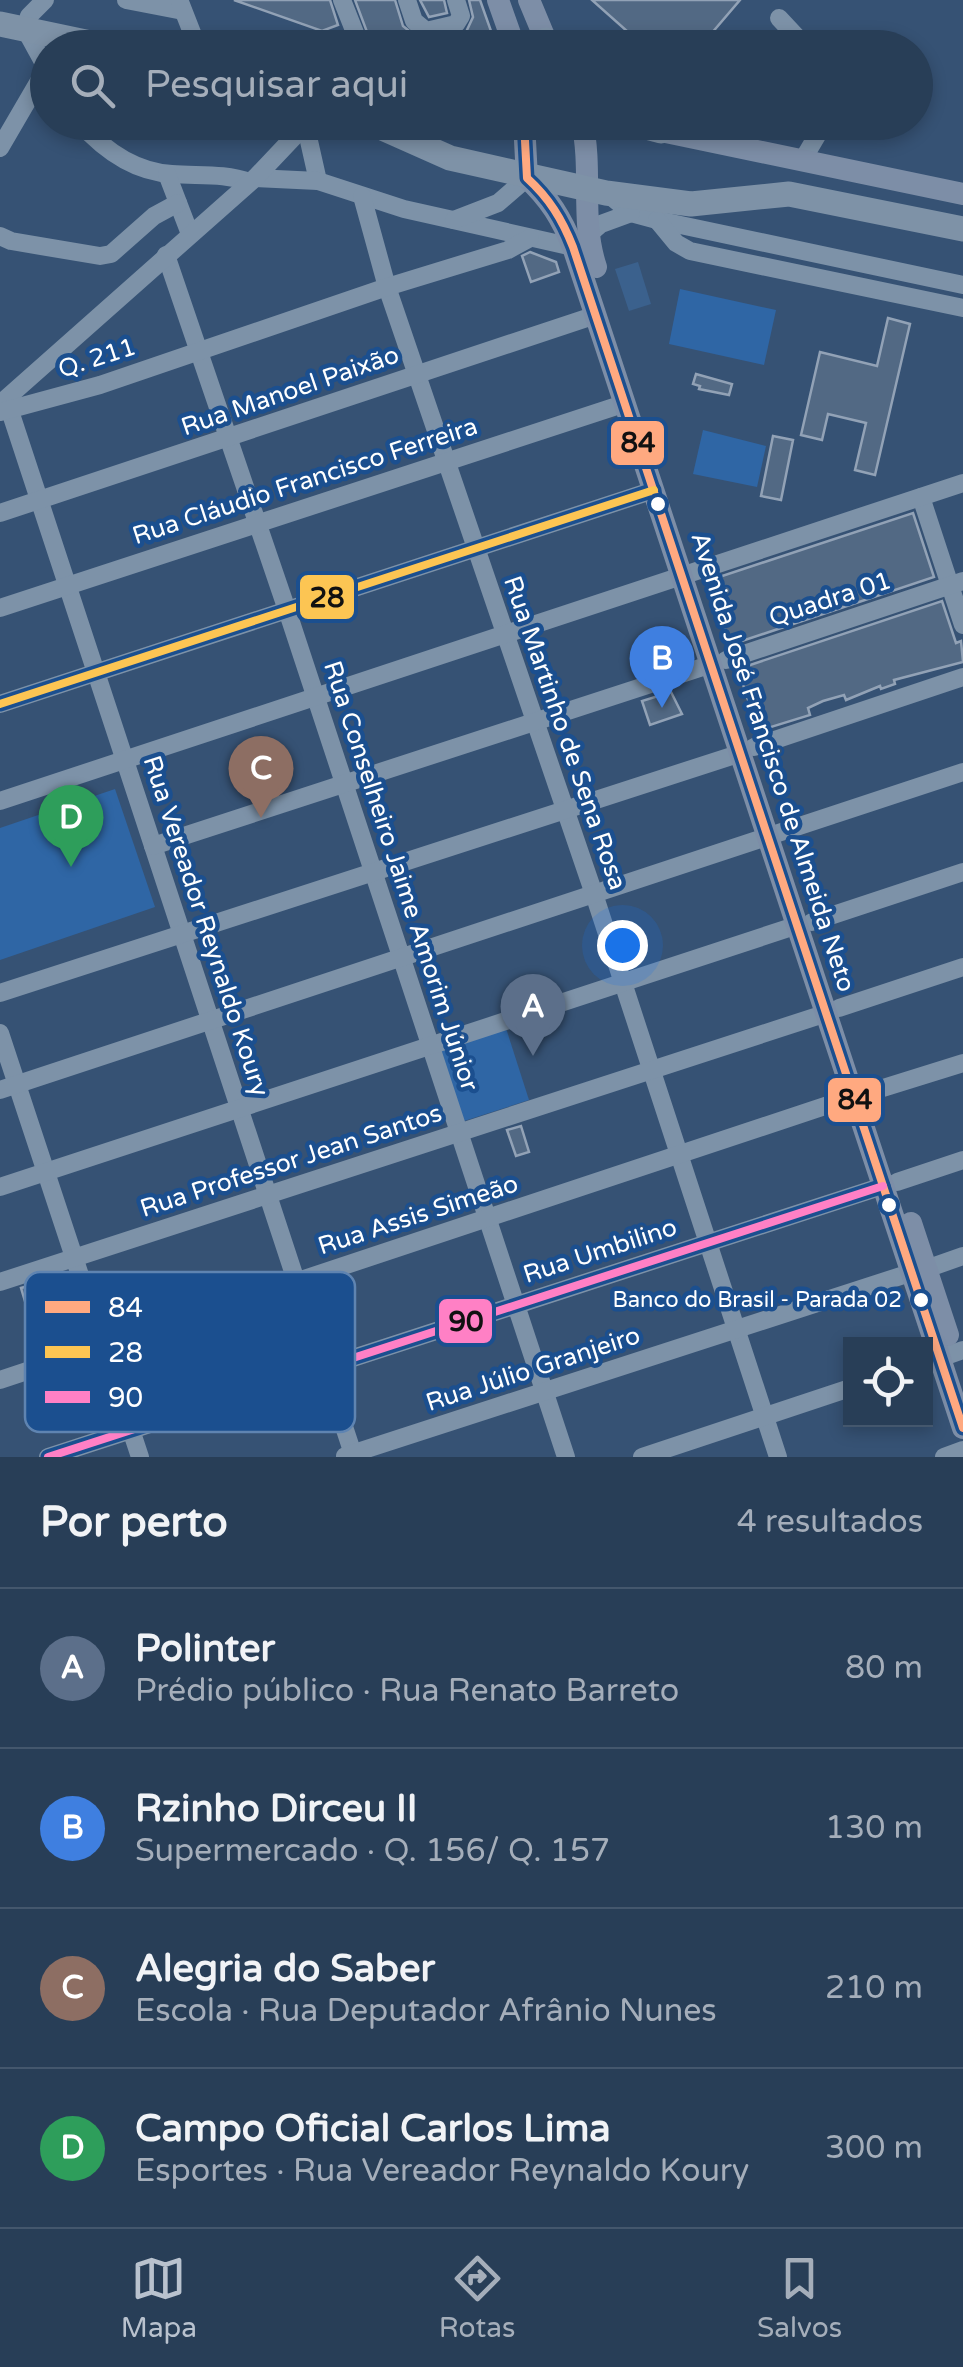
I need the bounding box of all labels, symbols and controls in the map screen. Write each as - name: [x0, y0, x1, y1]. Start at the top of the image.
- search box: [30, 30, 933, 140]
- icon: search: [65, 58, 120, 113]
- text: Pesquisar aqui: [145, 62, 408, 108]
- street label: Q. 211: [54, 331, 140, 385]
- street label: Rua Manoel Paixão: [177, 340, 403, 442]
- street label: Rua Cláudio Francisco Ferreira: [129, 411, 481, 551]
- line badge: 84: [609, 419, 666, 467]
- text: 84: [620, 426, 656, 460]
- unlabelled marker: [648, 494, 668, 514]
- street label: Avenida José Francisco de Almeida Neto: [684, 528, 862, 996]
- street label: Quadra 01: [765, 565, 895, 633]
- street label: Rua Martinho de Sena Rosa: [497, 572, 633, 894]
- line badge: 28: [298, 573, 356, 621]
- text: 28: [309, 581, 345, 615]
- pin: B: [630, 626, 694, 708]
- street label: Rua Conselheiro Jaime Amorim Júnior: [317, 657, 485, 1095]
- pin: C: [228, 736, 294, 818]
- street label: Rua Vereador Reynaldo Koury: [137, 752, 275, 1100]
- pin: D: [38, 784, 104, 867]
- your location: [597, 920, 648, 971]
- pin: A: [500, 974, 566, 1056]
- line badge: 84: [826, 1076, 883, 1124]
- text: 84: [837, 1083, 873, 1117]
- street label: Rua Professor Jean Santos: [136, 1098, 446, 1224]
- street label: Rua Assis Simeão: [314, 1168, 522, 1262]
- unlabelled marker: [879, 1195, 899, 1215]
- street label: Rua Umbilino: [519, 1212, 681, 1290]
- legend: [25, 1272, 355, 1432]
- place label: Banco do Brasil - Parada 02: [613, 1287, 902, 1313]
- marker: Banco do Brasil - Parada 02: [911, 1290, 931, 1310]
- text: 84: [108, 1291, 143, 1325]
- line badge: 90: [437, 1297, 494, 1345]
- text: 90: [448, 1305, 484, 1339]
- street label: Rua Júlio Granjeiro: [422, 1320, 644, 1418]
- text: 28: [108, 1336, 143, 1370]
- map controls: [843, 1337, 933, 1427]
- button: locate: [843, 1337, 933, 1427]
- text: 90: [108, 1381, 143, 1415]
- text: Por perto: [40, 1497, 228, 1548]
- text: 4 resultados: [737, 1503, 923, 1541]
- text: Polinter: [135, 1626, 275, 1672]
- text: A: [61, 1649, 84, 1687]
- text: 80 m: [845, 1649, 923, 1687]
- text: Prédio público · Rua Renato Barreto: [135, 1672, 679, 1710]
- text: Rzinho Dirceu II: [135, 1786, 418, 1832]
- text: B: [61, 1809, 84, 1847]
- text: 130 m: [825, 1809, 923, 1847]
- text: Supermercado · Q. 156/ Q. 157: [135, 1832, 610, 1870]
- text: Alegria do Saber: [135, 1946, 435, 1992]
- text: C: [61, 1969, 84, 2007]
- text: 210 m: [825, 1969, 923, 2007]
- text: Escola · Rua Deputador Afrânio Nunes: [135, 1992, 717, 2030]
- text: Campo Oficial Carlos Lima: [135, 2106, 611, 2152]
- text: D: [60, 2129, 85, 2167]
- text: 300 m: [825, 2129, 923, 2167]
- text: Esportes · Rua Vereador Reynaldo Koury: [135, 2152, 749, 2190]
- tab: Mapa: [121, 2251, 197, 2345]
- tab: Rotas: [439, 2251, 515, 2345]
- tab: Salvos: [757, 2251, 842, 2345]

